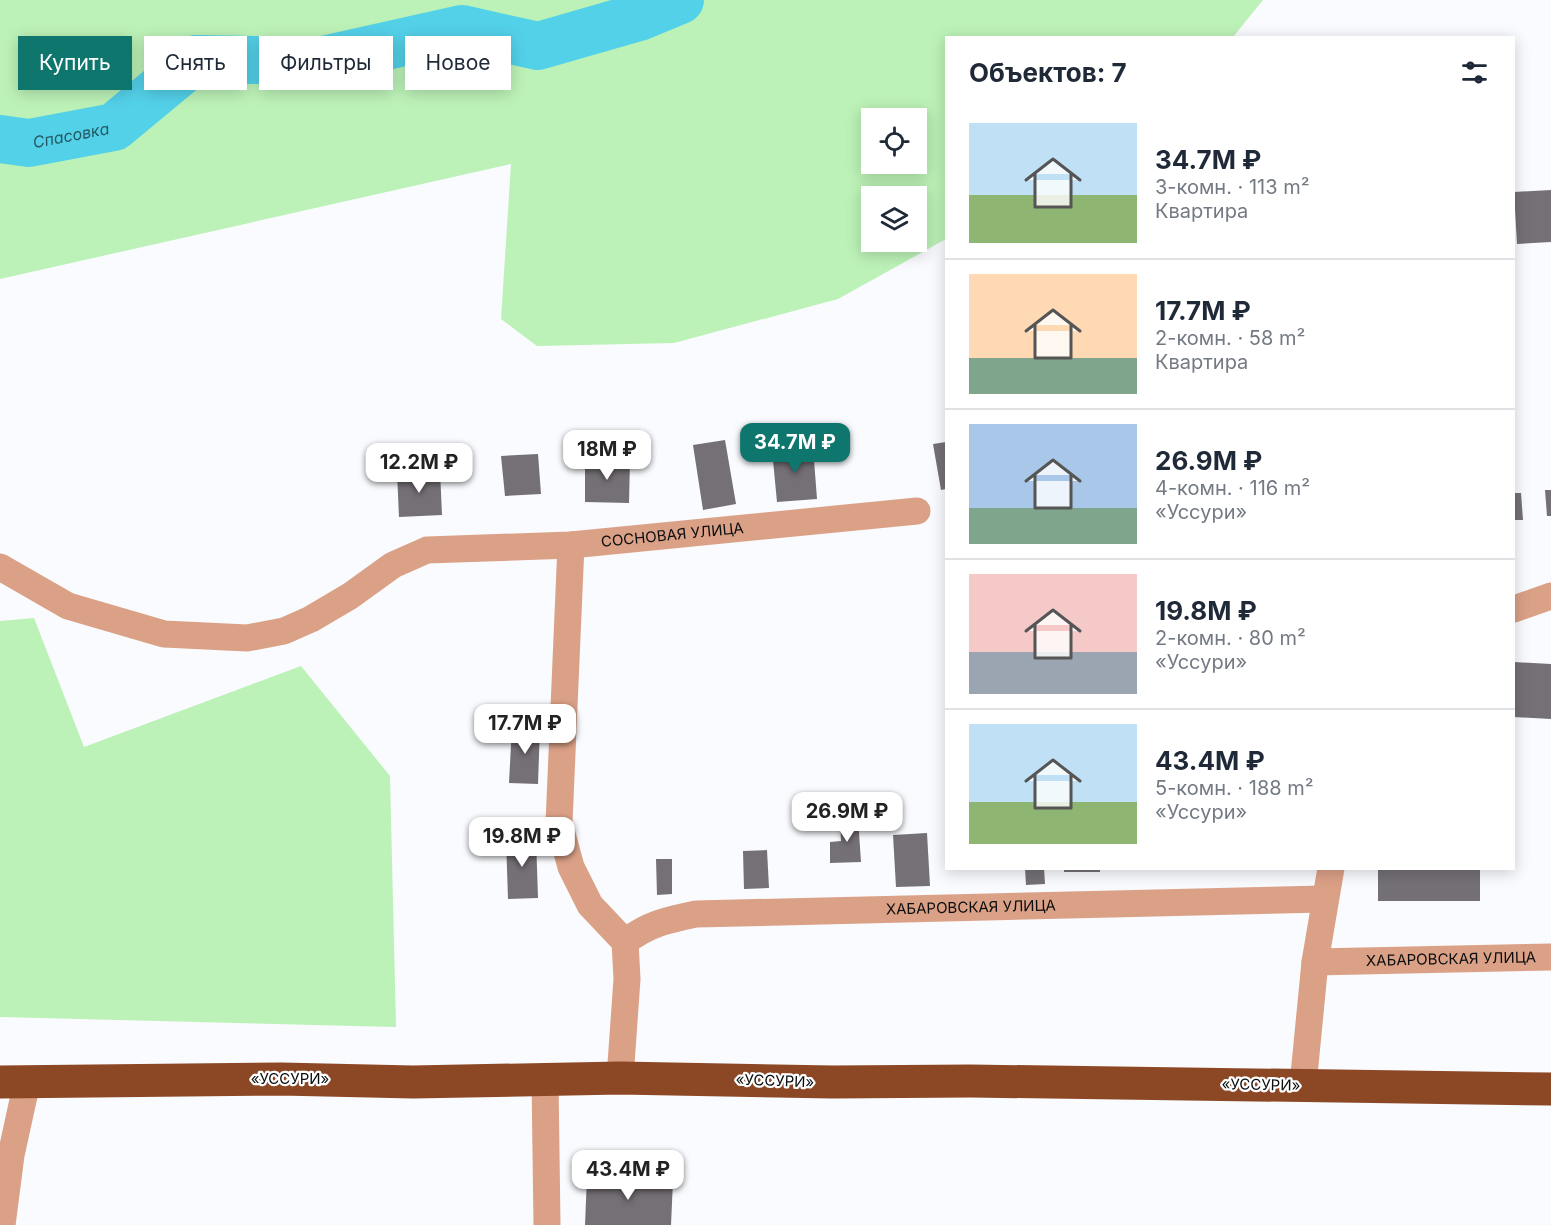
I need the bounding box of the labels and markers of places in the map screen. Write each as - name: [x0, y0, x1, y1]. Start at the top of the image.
- pin: 34.7M ₽: [740, 423, 850, 474]
- pin: 18M ₽: [565, 430, 649, 481]
- pin: 12.2M ₽: [364, 443, 474, 494]
- pin: 17.7M ₽: [470, 704, 580, 755]
- pin: 26.9M ₽: [792, 792, 902, 843]
- pin: 19.8M ₽: [467, 817, 577, 868]
- pin: 43.4M ₽: [573, 1150, 683, 1201]

